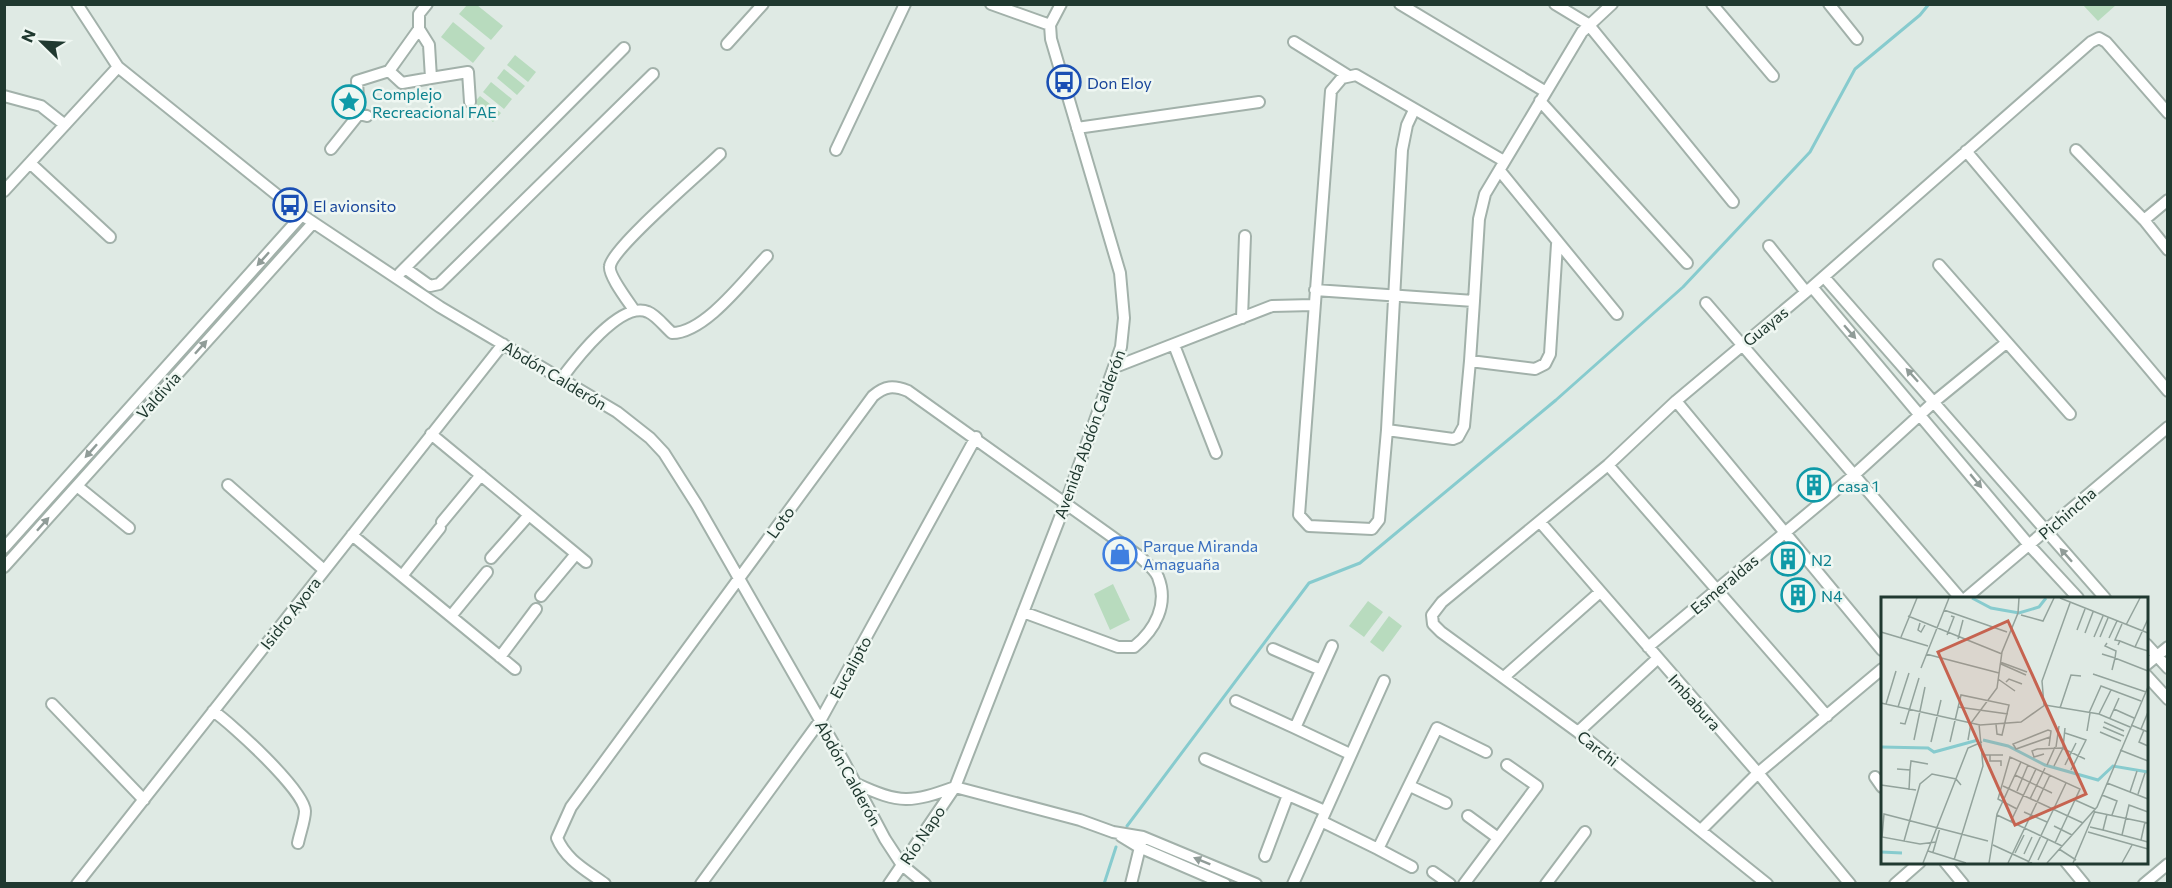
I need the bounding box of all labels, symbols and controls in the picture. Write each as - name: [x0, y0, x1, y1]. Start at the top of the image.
- north arrow: [12, 12, 72, 72]
- text: N: [17, 26, 39, 45]
- bus stop icon: Don Eloy: [1046, 64, 1082, 100]
- place label: Don Eloy: [1087, 73, 1152, 92]
- place icon: Complejo Recreacional FAE: [331, 84, 367, 120]
- place label: Complejo Recreacional FAE: [372, 84, 497, 121]
- bus stop icon: El avionsito: [272, 187, 308, 223]
- place label: El avionsito: [313, 196, 396, 215]
- one-way arrow: [257, 251, 270, 266]
- street label: Guayas: [1739, 302, 1791, 350]
- one-way arrow: [1843, 324, 1856, 339]
- street label: Abdón Calderón: [500, 337, 610, 413]
- one-way arrow: [194, 340, 207, 355]
- street label: Avenida Abdón Calderón: [1050, 347, 1128, 521]
- street label: Valdivia: [132, 368, 184, 422]
- one-way arrow: [1906, 368, 1919, 383]
- one-way arrow: [85, 443, 98, 458]
- building icon: casa 1: [1796, 467, 1832, 503]
- one-way arrow: [1969, 473, 1982, 488]
- place label: casa 1: [1837, 476, 1879, 495]
- street label: Pichincha: [2034, 483, 2100, 543]
- street label: Loto: [762, 502, 798, 542]
- one-way arrow: [36, 517, 49, 532]
- shop icon: Parque Miranda Amaguaña: [1102, 536, 1138, 572]
- place label: Parque Miranda Amaguaña: [1143, 536, 1258, 573]
- building icon: N2: [1770, 541, 1806, 577]
- one-way arrow: [2060, 548, 2073, 563]
- street label: Esmeraldas: [1686, 550, 1762, 618]
- place label: N2: [1811, 550, 1832, 569]
- street label: Isidro Ayora: [256, 573, 324, 653]
- building icon: N4: [1780, 577, 1816, 613]
- place label: N4: [1821, 586, 1843, 605]
- inset map: [1881, 597, 2148, 864]
- street label: Eucalipto: [825, 633, 875, 701]
- street label: Imbabura: [1665, 670, 1725, 734]
- street label: Abdón Calderón: [812, 717, 886, 829]
- street label: Carchi: [1574, 726, 1622, 770]
- street label: Río Napo: [895, 802, 949, 868]
- one-way arrow: [1192, 856, 1210, 866]

